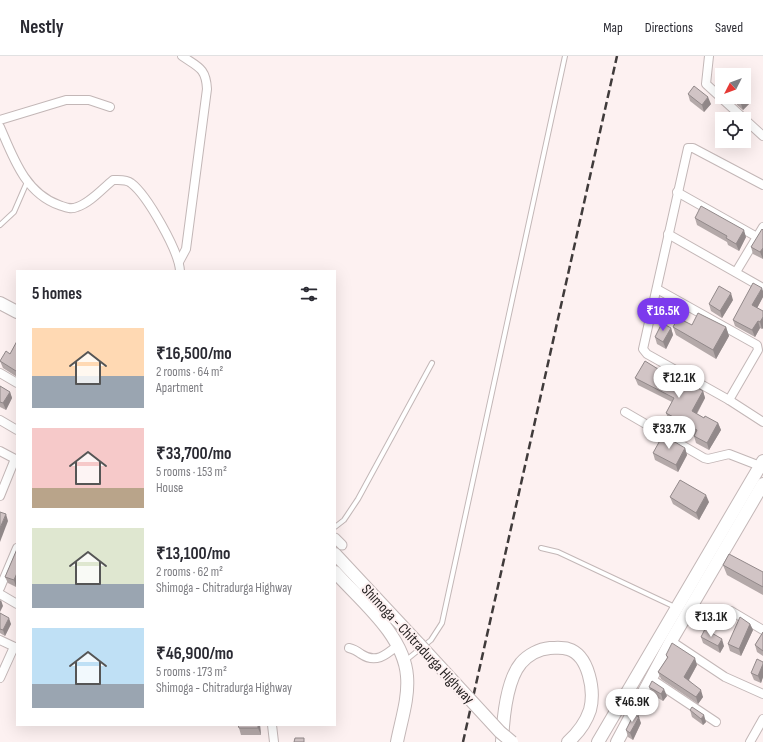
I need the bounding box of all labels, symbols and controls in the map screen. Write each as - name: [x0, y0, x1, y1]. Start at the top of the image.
- text: Nestly: [20, 16, 64, 39]
- text: Map: [603, 19, 623, 36]
- text: Directions: [645, 19, 693, 36]
- text: Saved: [715, 19, 743, 36]
- north arrow: [715, 68, 751, 104]
- map controls: [715, 68, 751, 148]
- button: locate: [715, 112, 751, 148]
- icon: filters: [298, 283, 320, 305]
- text: 5 homes: [32, 284, 82, 304]
- pin: ₹16.5K: [630, 298, 696, 332]
- text: ₹16.5K: [646, 303, 680, 319]
- icon: home: [64, 344, 112, 392]
- text: ₹16,500/mo: [156, 344, 232, 364]
- text: 2 rooms · 64 m²: [156, 364, 223, 380]
- pin: ₹12.1K: [646, 365, 712, 399]
- text: ₹12.1K: [662, 370, 696, 386]
- text: Apartment: [156, 380, 203, 396]
- pin: ₹33.7K: [636, 416, 702, 450]
- text: ₹33.7K: [652, 421, 686, 437]
- icon: home: [64, 444, 112, 492]
- text: ₹33,700/mo: [156, 444, 232, 464]
- text: 5 rooms · 153 m²: [156, 464, 227, 480]
- text: House: [156, 480, 183, 496]
- icon: home: [64, 544, 112, 592]
- text: ₹13,100/mo: [156, 544, 231, 564]
- text: 2 rooms · 62 m²: [156, 564, 223, 580]
- text: Shimoga - Chitradurga Highway: [156, 580, 292, 596]
- street label: Shimoga - Chitradurga Highway: [357, 580, 478, 708]
- pin: ₹13.1K: [678, 604, 744, 638]
- text: ₹13.1K: [694, 609, 728, 625]
- icon: home: [64, 644, 112, 692]
- text: ₹46,900/mo: [156, 644, 233, 664]
- text: 5 rooms · 173 m²: [156, 664, 227, 680]
- text: Shimoga - Chitradurga Highway: [156, 680, 292, 696]
- pin: ₹46.9K: [599, 689, 665, 723]
- text: ₹46.9K: [615, 694, 649, 710]

